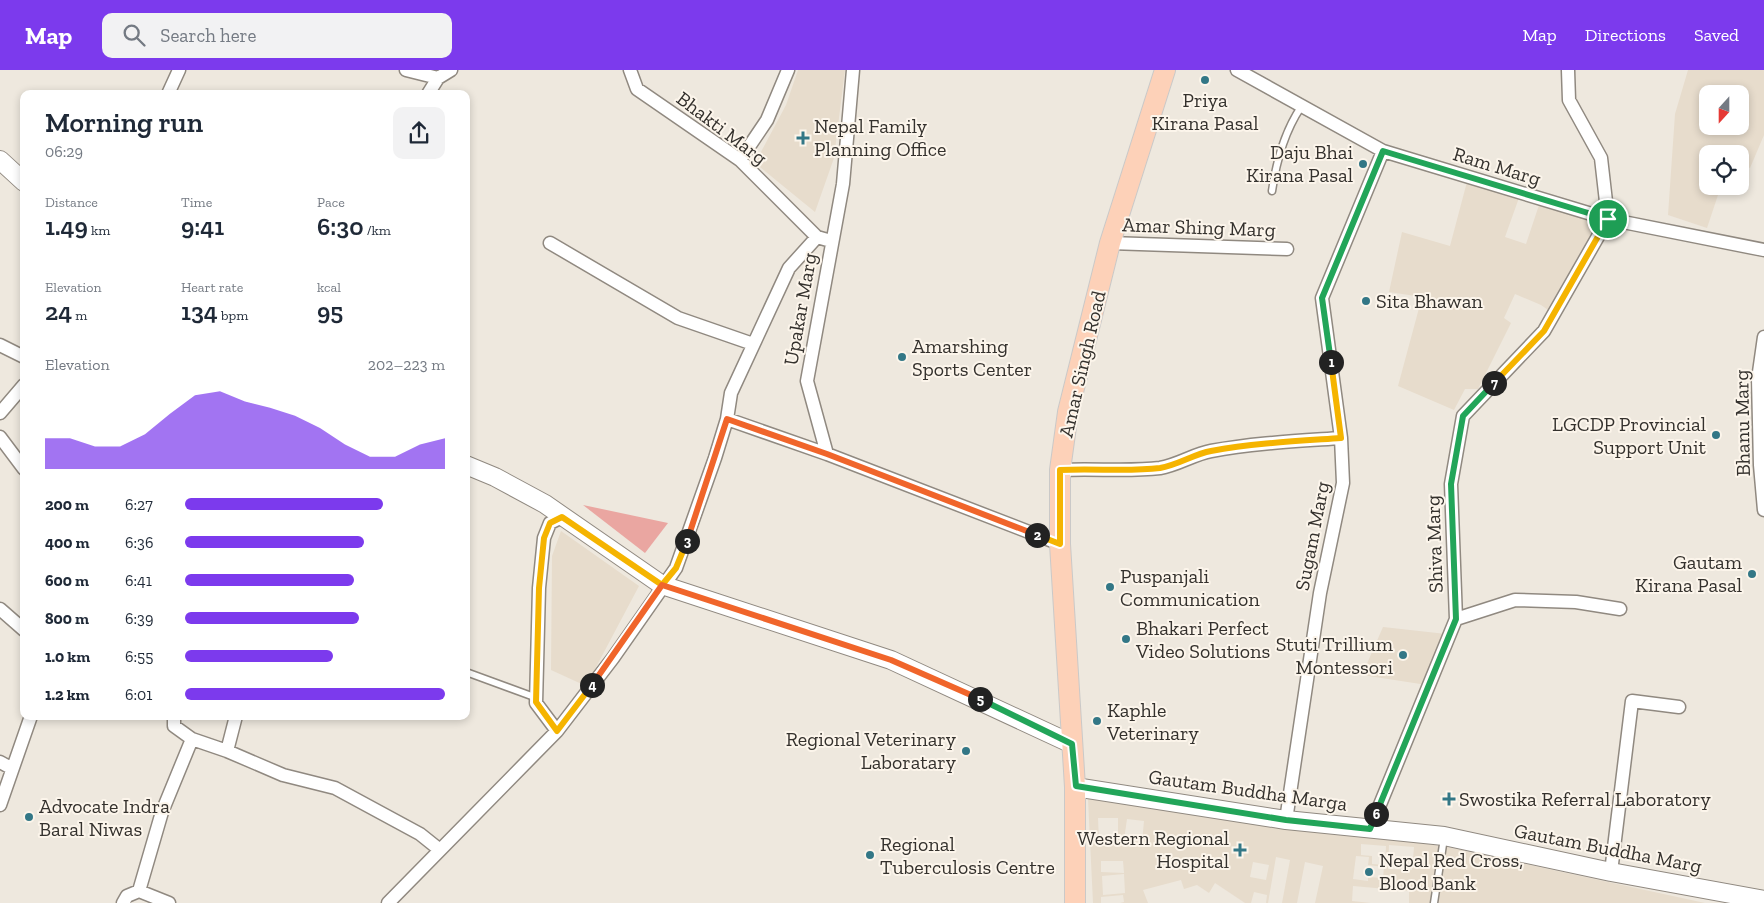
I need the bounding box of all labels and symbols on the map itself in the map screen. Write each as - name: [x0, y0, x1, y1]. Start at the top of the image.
- marker: Priya Kirana Pasal: [1199, 74, 1211, 86]
- north arrow: [1699, 85, 1749, 135]
- street label: Bhakti Marg: [672, 86, 772, 170]
- place label: Priya Kirana Pasal: [1152, 88, 1258, 135]
- place label: Nepal Family Planning Office: [814, 114, 946, 161]
- marker: Nepal Family Planning Office: [796, 131, 810, 145]
- place label: Daju Bhai Kirana Pasal: [1246, 140, 1353, 187]
- street label: Ram Marg: [1450, 141, 1544, 191]
- marker: Daju Bhai Kirana Pasal: [1357, 158, 1369, 170]
- pin: [1587, 198, 1629, 240]
- street label: Amar Shing Marg: [1122, 212, 1276, 242]
- street label: Upakar Marg: [778, 251, 822, 367]
- street label: Amar Singh Road: [1053, 288, 1111, 440]
- place label: Sita Bhawan: [1376, 289, 1483, 313]
- marker: Sita Bhawan: [1360, 295, 1372, 307]
- place label: Amarshing Sports Center: [912, 334, 1032, 381]
- pin: 1: [1318, 350, 1344, 374]
- marker: Amarshing Sports Center: [896, 351, 908, 363]
- pin: 7: [1482, 370, 1506, 396]
- street label: Bhanu Marg: [1729, 370, 1755, 476]
- place label: LGCDP Provincial Support Unit: [1552, 412, 1707, 459]
- marker: LGCDP Provincial Support Unit: [1710, 429, 1722, 441]
- street label: Sugam Marg: [1290, 479, 1334, 593]
- street label: Shiva Marg: [1420, 495, 1448, 593]
- pin: 2: [1024, 522, 1050, 548]
- pin: 3: [674, 528, 700, 554]
- place label: Gautam Kirana Pasal: [1635, 550, 1743, 597]
- place label: Puspanjali Communication: [1120, 564, 1260, 611]
- marker: Gautam Kirana Pasal: [1746, 568, 1758, 580]
- marker: Puspanjali Communication: [1104, 581, 1116, 593]
- place label: Bhakari Perfect Video Solutions: [1135, 616, 1270, 663]
- place label: Stuti Trillium Montessori: [1276, 632, 1394, 679]
- marker: Bhakari Perfect Video Solutions: [1120, 633, 1132, 645]
- marker: Stuti Trillium Montessori: [1397, 649, 1409, 661]
- pin: 4: [580, 672, 604, 698]
- pin: 5: [968, 686, 992, 712]
- place label: Kaphle Veterinary: [1106, 698, 1199, 745]
- marker: Kaphle Veterinary: [1091, 715, 1103, 727]
- place label: Regional Veterinary Laboratary: [786, 727, 957, 774]
- marker: Regional Veterinary Laboratary: [960, 745, 972, 757]
- street label: Gautam Buddha Marga: [1147, 764, 1349, 816]
- place label: Swostika Referral Laboratory: [1459, 787, 1711, 811]
- marker: Swostika Referral Laboratory: [1443, 793, 1455, 805]
- place label: Advocate Indra Baral Niwas: [39, 794, 170, 841]
- pin: 6: [1364, 802, 1388, 826]
- marker: Advocate Indra Baral Niwas: [23, 811, 35, 823]
- street label: Gautam Buddha Marg: [1512, 818, 1704, 878]
- place label: Western Regional Hospital: [1077, 826, 1229, 873]
- place label: Regional Tuberculosis Centre: [880, 832, 1055, 879]
- marker: Western Regional Hospital: [1233, 843, 1247, 857]
- place label: Nepal Red Cross, Blood Bank: [1379, 848, 1523, 895]
- marker: Regional Tuberculosis Centre: [864, 849, 876, 861]
- marker: Nepal Red Cross, Blood Bank: [1363, 866, 1375, 878]

